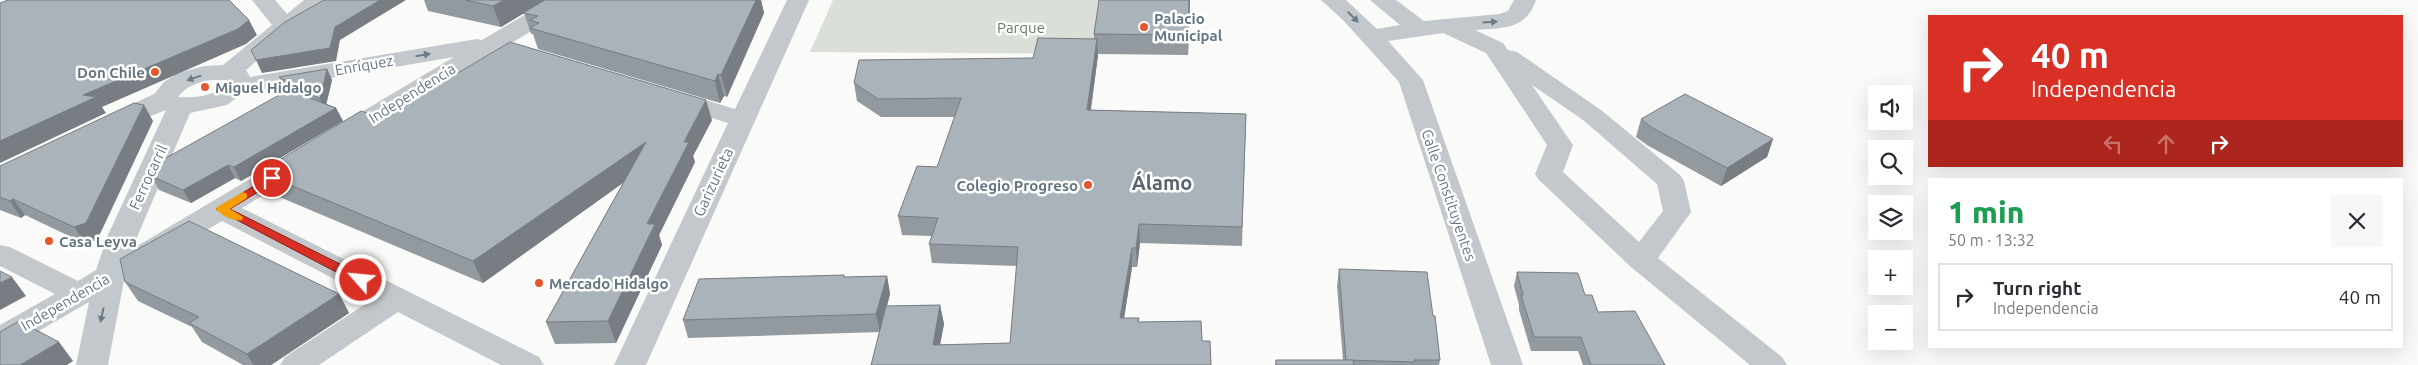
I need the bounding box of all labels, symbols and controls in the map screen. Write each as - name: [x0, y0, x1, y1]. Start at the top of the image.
- place label: Palacio Municipal: [1154, 10, 1223, 44]
- one-way arrow: [1347, 11, 1359, 23]
- one-way arrow: [1482, 18, 1498, 26]
- park label: Parque: [997, 19, 1045, 36]
- marker: Palacio Municipal: [1138, 21, 1150, 33]
- icon: right: [1948, 35, 2013, 100]
- text: 40 m: [2031, 35, 2109, 75]
- one-way arrow: [415, 51, 431, 59]
- street label: Enríquez: [334, 52, 395, 78]
- street label: Independencia: [366, 60, 458, 126]
- place label: Don Chile: [77, 64, 145, 81]
- marker: Don Chile: [149, 66, 161, 78]
- one-way arrow: [186, 74, 201, 82]
- text: Independencia: [2031, 76, 2176, 101]
- place label: Miguel Hidalgo: [215, 79, 321, 96]
- marker: Miguel Hidalgo: [199, 81, 211, 93]
- map controls: [1868, 85, 1913, 350]
- button: sound: [1868, 85, 1913, 130]
- street label: Calle Constituyentes: [1418, 127, 1480, 263]
- icon: left: [2099, 130, 2127, 158]
- icon: ahead: [2152, 130, 2180, 158]
- icon: right: [2205, 130, 2233, 158]
- button: search: [1868, 140, 1913, 185]
- street label: Ferrocarril: [126, 142, 170, 212]
- street label: Garizurieta: [690, 145, 736, 219]
- pin: [251, 157, 293, 199]
- icon: arrive: [258, 164, 286, 192]
- district label: Álamo: [1132, 170, 1192, 194]
- place label: Colegio Progreso: [957, 177, 1078, 194]
- marker: Colegio Progreso: [1082, 179, 1094, 191]
- button: layers: [1868, 195, 1913, 240]
- text: 1 min: [1948, 195, 2024, 229]
- button: close: [2331, 195, 2383, 247]
- text: 50 m · 13:32: [1948, 231, 2035, 249]
- place label: Casa Leyva: [59, 233, 137, 250]
- marker: Casa Leyva: [43, 235, 55, 247]
- button: +: [1868, 250, 1913, 295]
- position arrow: [334, 253, 386, 305]
- street label: Independencia: [18, 270, 112, 334]
- place label: Mercado Hidalgo: [549, 275, 668, 292]
- marker: Mercado Hidalgo: [533, 277, 545, 289]
- text: Turn right: [1993, 277, 2081, 299]
- icon: right: [1950, 283, 1978, 311]
- text: 40 m: [2339, 286, 2381, 308]
- text: Independencia: [1993, 299, 2099, 317]
- button: −: [1868, 305, 1913, 350]
- one-way arrow: [98, 307, 106, 322]

